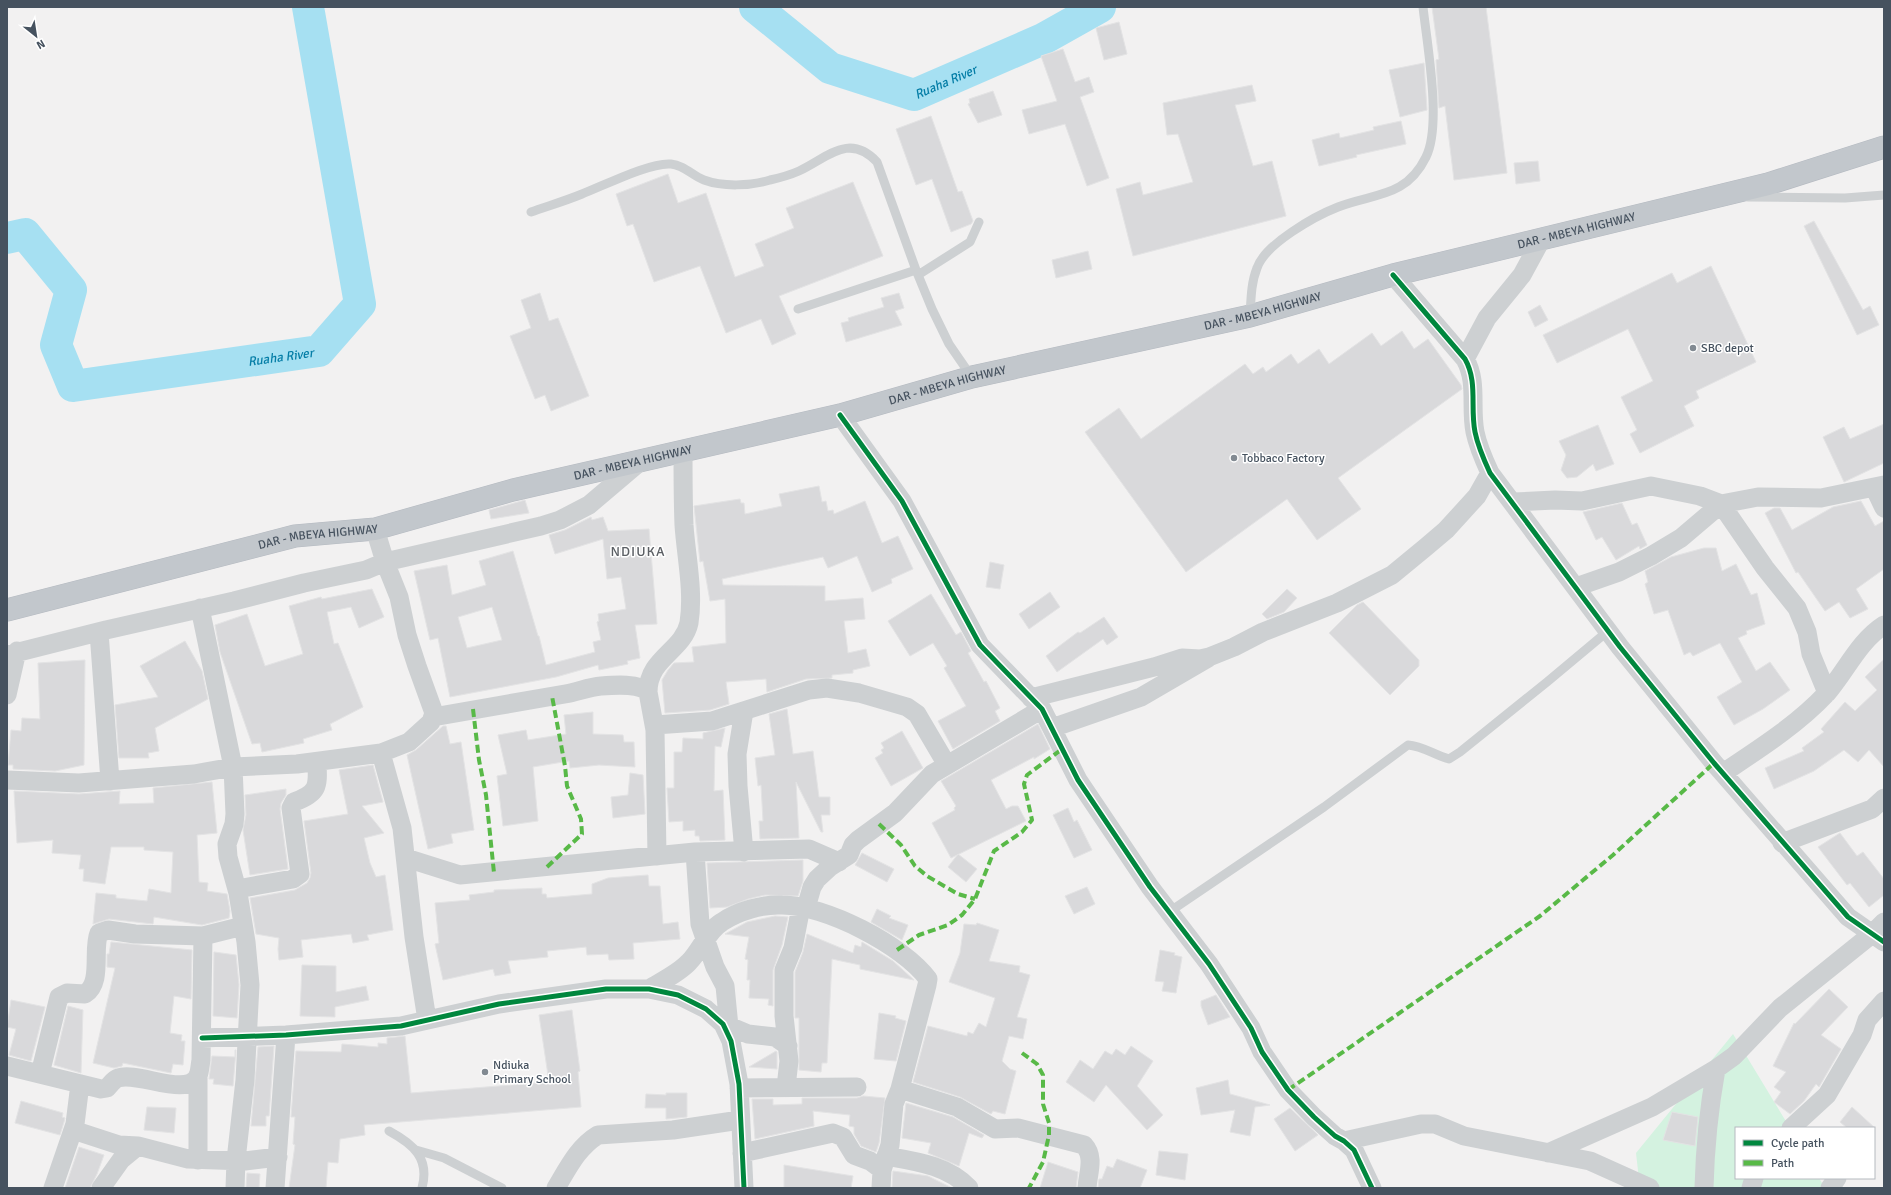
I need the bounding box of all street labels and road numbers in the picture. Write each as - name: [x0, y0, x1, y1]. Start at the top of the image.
- street label: DAR - MBEYA HIGHWAY: [1516, 209, 1637, 253]
- street label: DAR - MBEYA HIGHWAY: [1203, 289, 1323, 334]
- street label: DAR - MBEYA HIGHWAY: [887, 363, 1007, 409]
- street label: DAR - MBEYA HIGHWAY: [572, 442, 694, 484]
- street label: DAR - MBEYA HIGHWAY: [257, 522, 379, 553]

